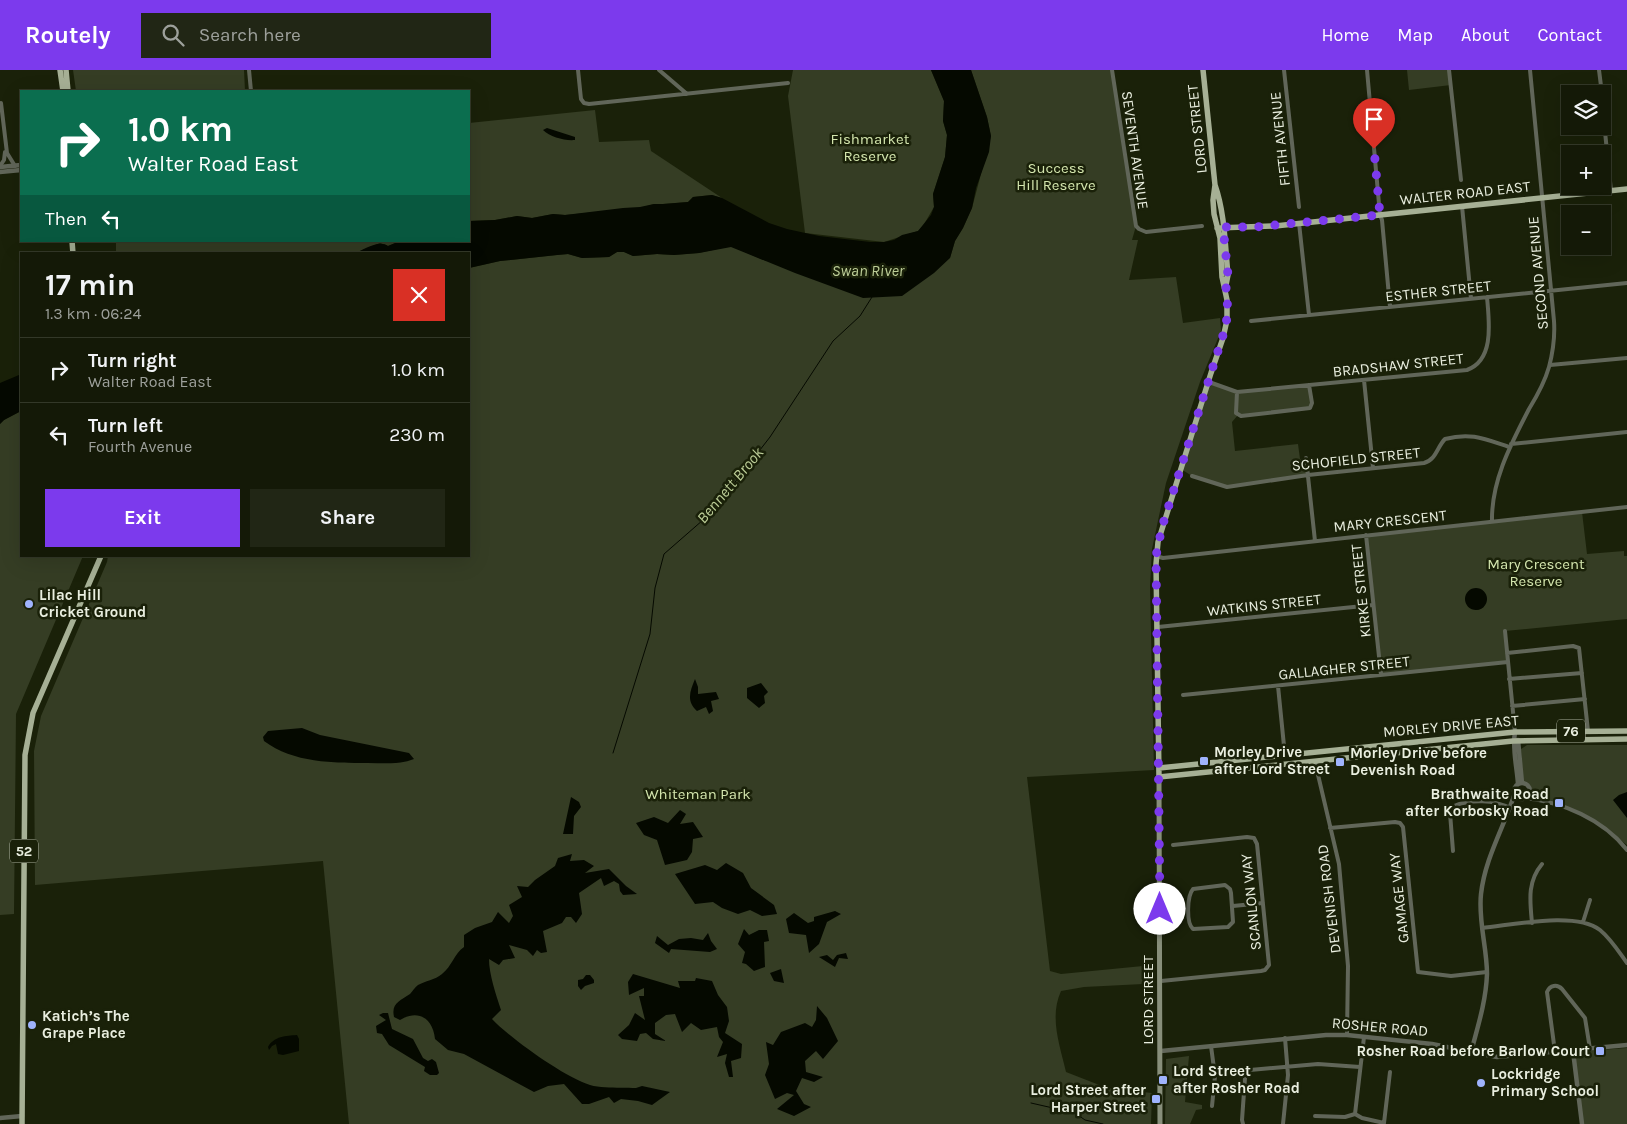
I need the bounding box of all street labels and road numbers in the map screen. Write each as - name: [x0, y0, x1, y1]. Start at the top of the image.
- street label: LORD STREET: [1183, 83, 1211, 174]
- street label: SEVENTH AVENUE: [1118, 90, 1152, 210]
- street label: FIFTH AVENUE: [1266, 91, 1294, 187]
- street label: WALTER ROAD EAST: [1399, 177, 1532, 209]
- street label: SECOND AVENUE: [1524, 216, 1552, 330]
- street label: ESTHER STREET: [1384, 276, 1492, 306]
- street label: BRADSHAW STREET: [1332, 349, 1465, 381]
- street label: SCHOFIELD STREET: [1291, 443, 1422, 475]
- street label: MARY CRESCENT: [1333, 506, 1448, 536]
- street label: KIRKE STREET: [1347, 543, 1375, 639]
- street label: WATKINS STREET: [1206, 590, 1322, 620]
- street label: GALLAGHER STREET: [1277, 652, 1411, 684]
- street label: MORLEY DRIVE EAST: [1382, 711, 1520, 741]
- road number: 76: [1557, 719, 1585, 742]
- road number: 52: [10, 839, 38, 862]
- street label: DEVENISH ROAD: [1313, 843, 1345, 955]
- street label: GAMAGE WAY: [1385, 851, 1413, 944]
- street label: SCANLON WAY: [1237, 852, 1265, 951]
- street label: LORD STREET: [1139, 955, 1157, 1045]
- street label: ROSHER ROAD: [1331, 1014, 1429, 1040]

